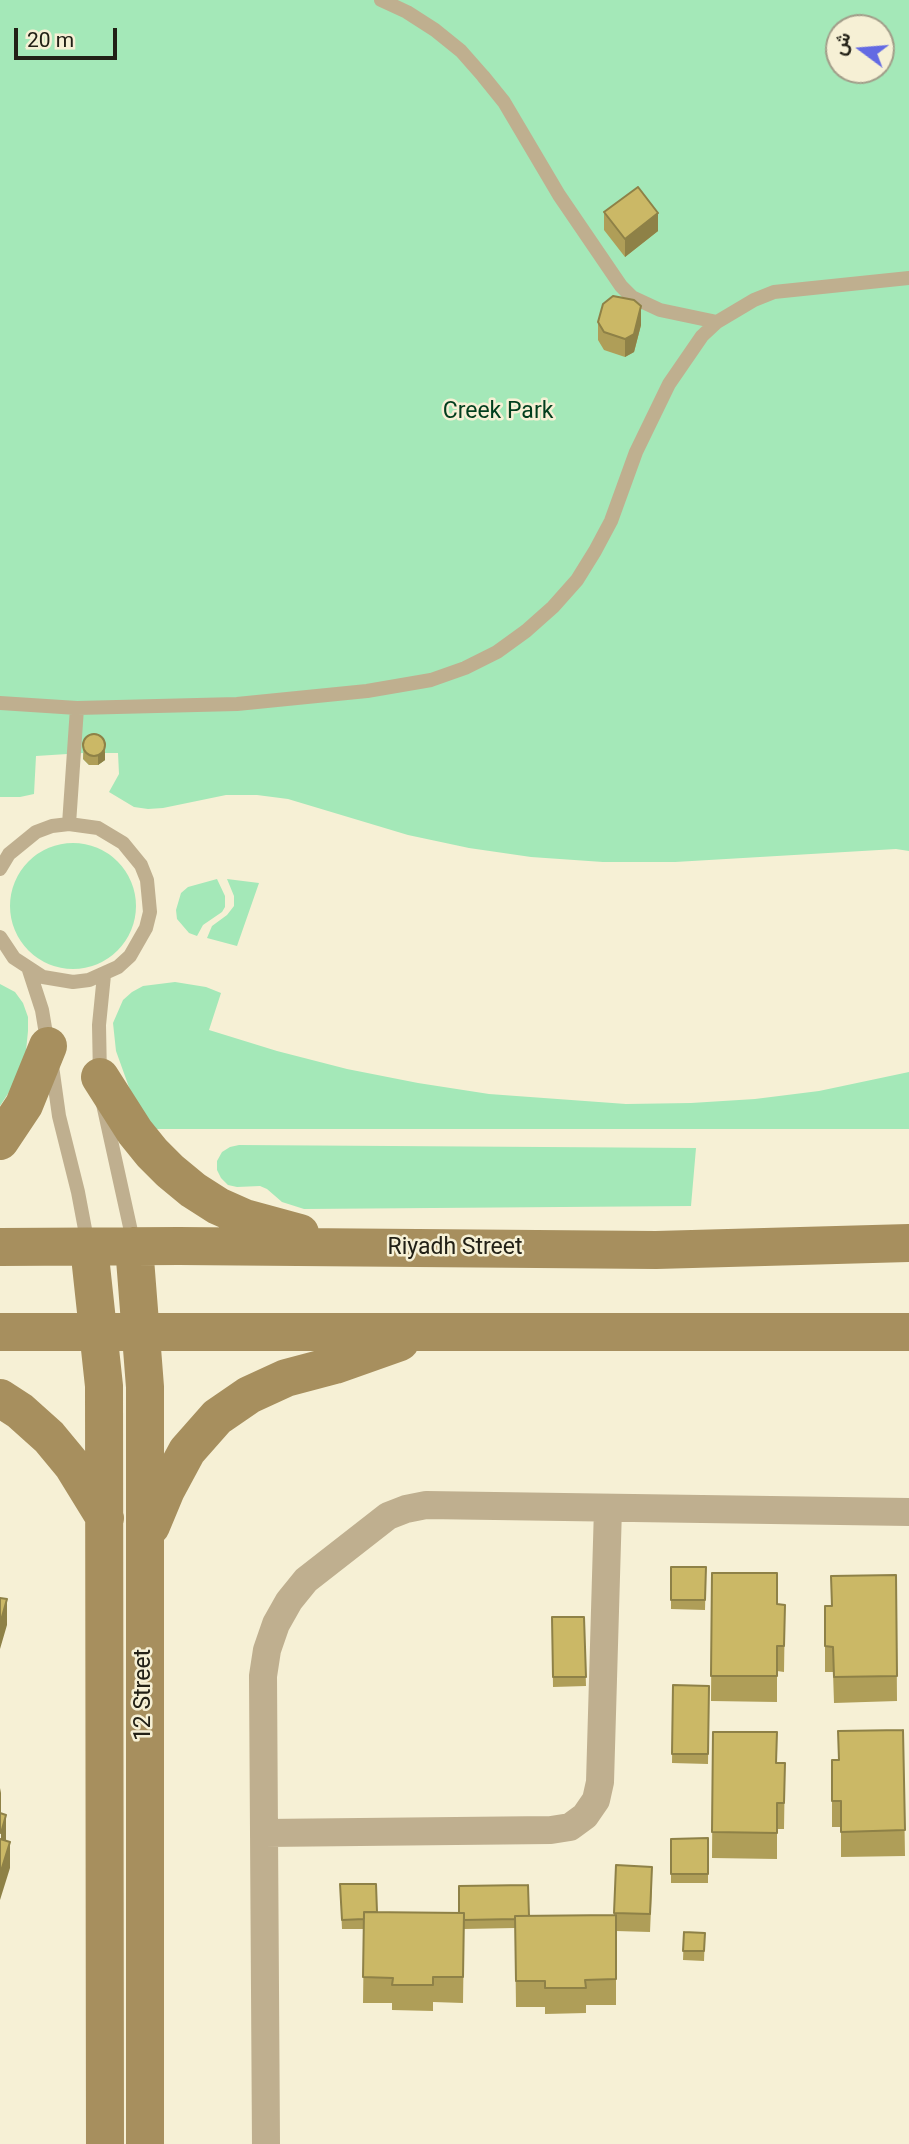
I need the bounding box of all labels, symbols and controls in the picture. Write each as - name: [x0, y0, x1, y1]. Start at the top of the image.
- scale bar: [18, 14, 121, 58]
- north arrow: [825, 14, 895, 84]
- text: 20 m: [27, 28, 74, 52]
- text: ش: [827, 29, 855, 58]
- park label: Creek Park: [443, 398, 553, 426]
- street label: Riyadh Street: [387, 1234, 523, 1262]
- street label: 12 Street: [130, 1649, 158, 1741]

